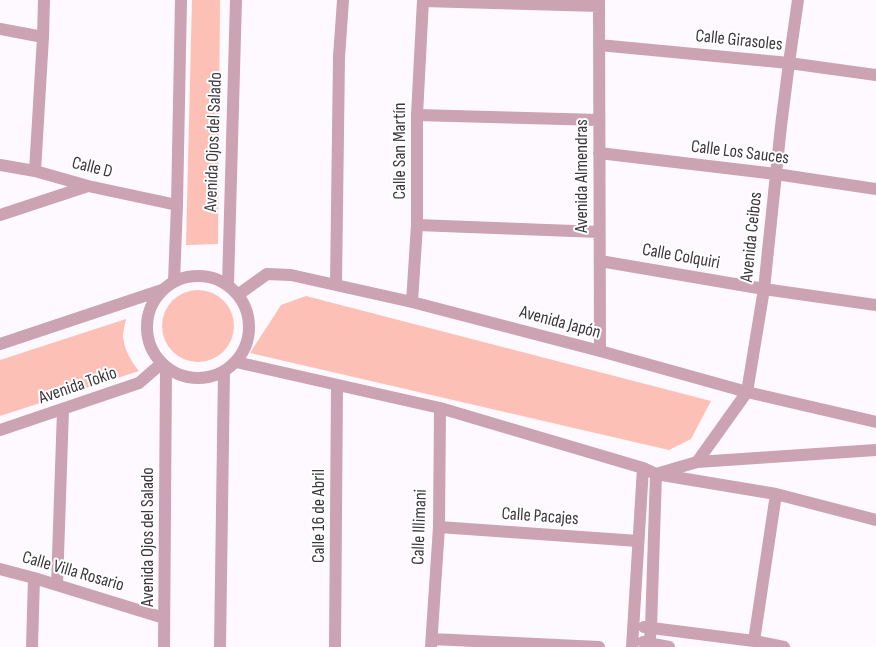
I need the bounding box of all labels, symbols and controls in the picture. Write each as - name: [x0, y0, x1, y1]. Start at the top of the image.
- street label: Calle Girasoles: [694, 26, 784, 56]
- street label: Avenida Ojos del Salado: [201, 72, 227, 212]
- street label: Calle San Martín: [389, 103, 411, 199]
- street label: Avenida Almendras: [571, 119, 593, 233]
- street label: Calle Los Sauces: [690, 136, 790, 170]
- street label: Calle D: [69, 153, 115, 183]
- street label: Avenida Ceibos: [737, 191, 767, 283]
- street label: Calle Colquiri: [641, 240, 721, 274]
- street label: Avenida Japón: [517, 302, 603, 344]
- street label: Avenida Tokio: [36, 363, 120, 409]
- street label: Avenida Ojos del Salado: [137, 467, 159, 607]
- street label: Calle 16 de Abril: [308, 469, 330, 563]
- street label: Calle Illimani: [408, 489, 432, 565]
- street label: Calle Pacajes: [501, 504, 579, 530]
- street label: Calle Villa Rosario: [20, 547, 126, 597]

